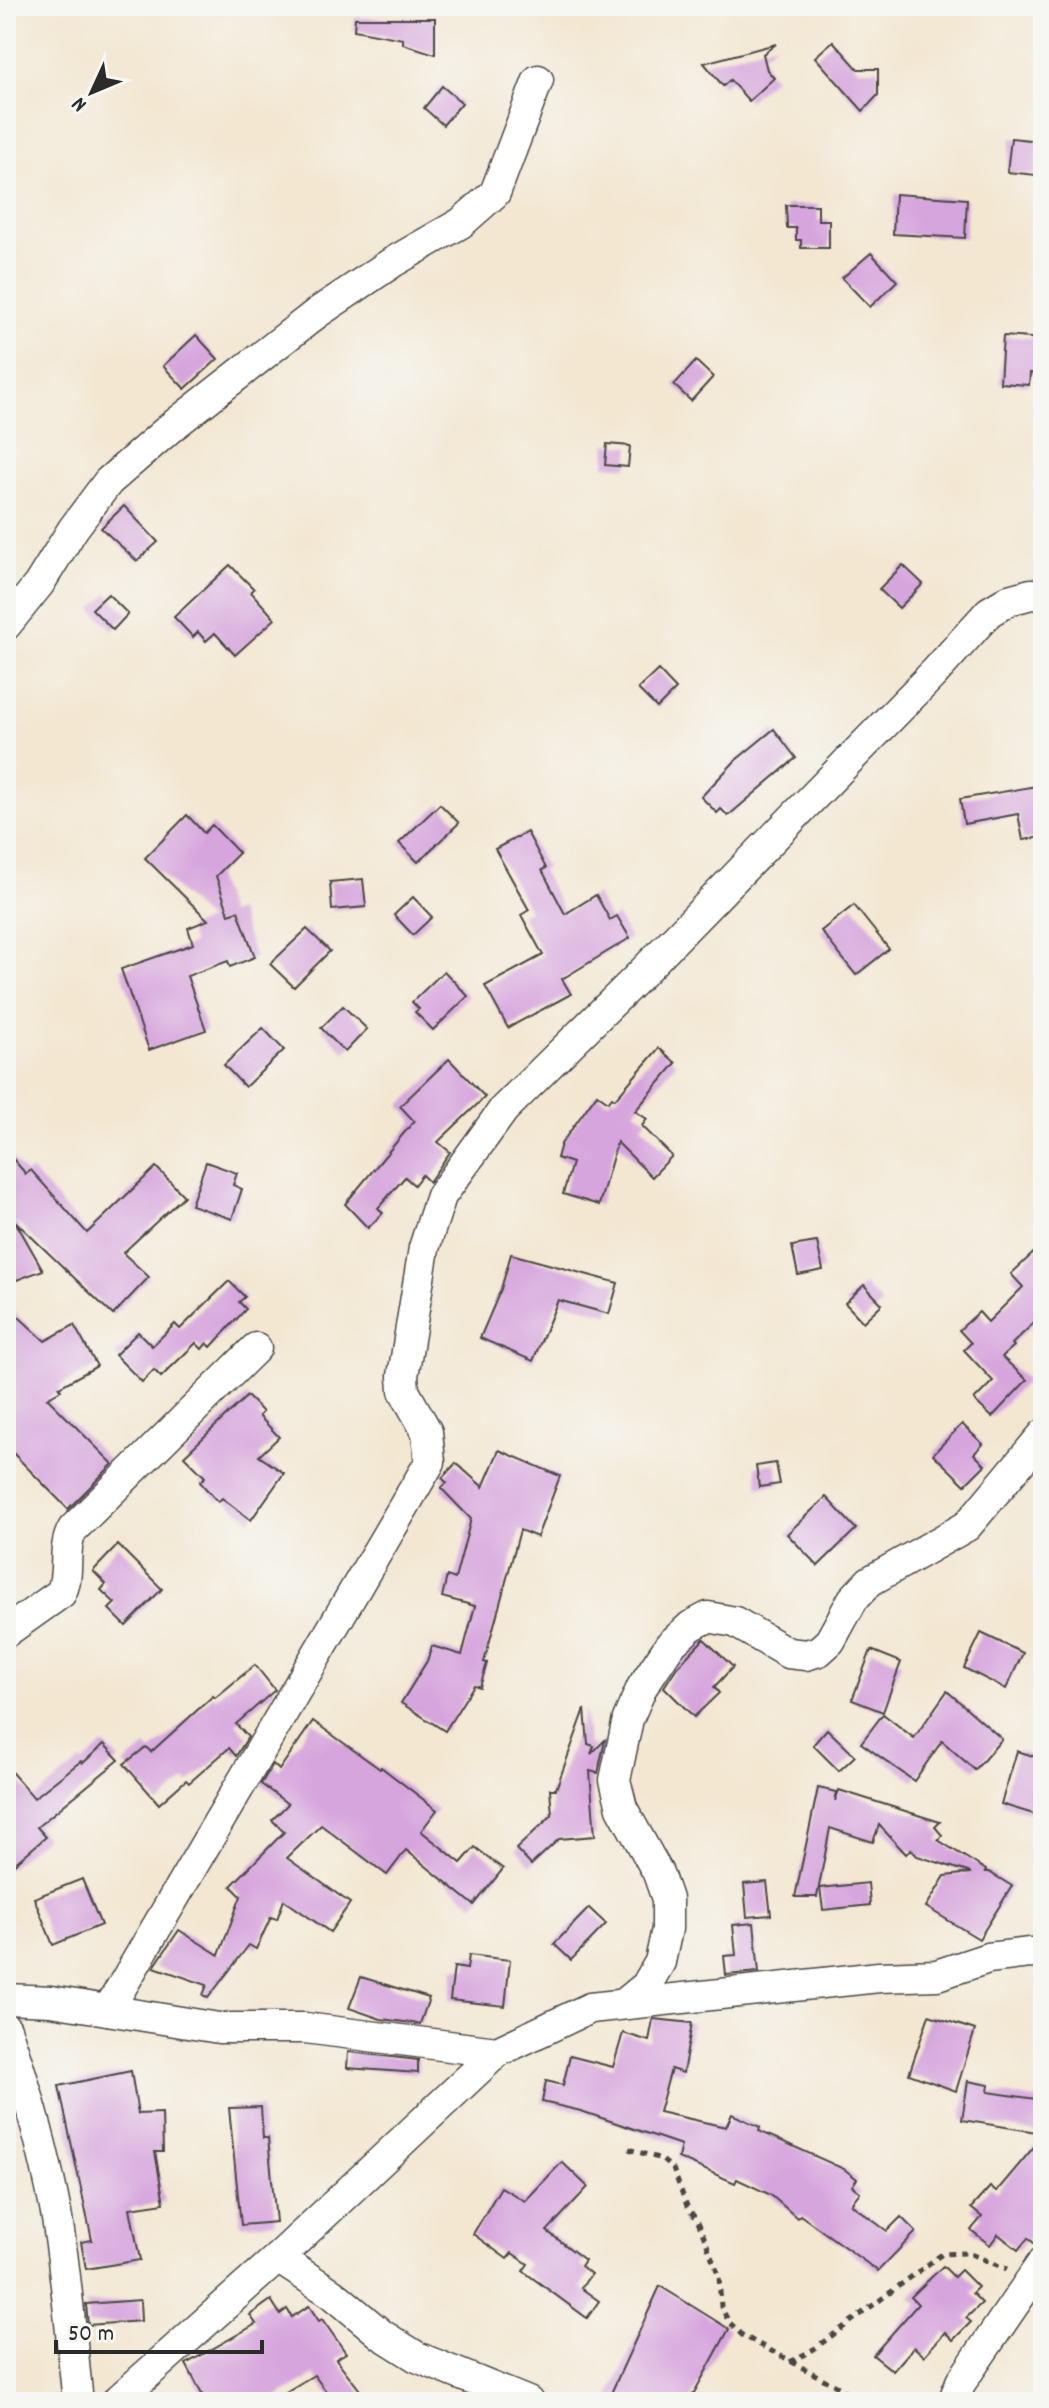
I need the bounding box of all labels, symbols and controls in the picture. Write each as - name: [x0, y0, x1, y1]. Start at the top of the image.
- north arrow: [52, 52, 132, 132]
- text: N: [65, 89, 95, 118]
- scale bar: [56, 2304, 262, 2354]
- text: 50 m: [68, 2318, 114, 2352]

